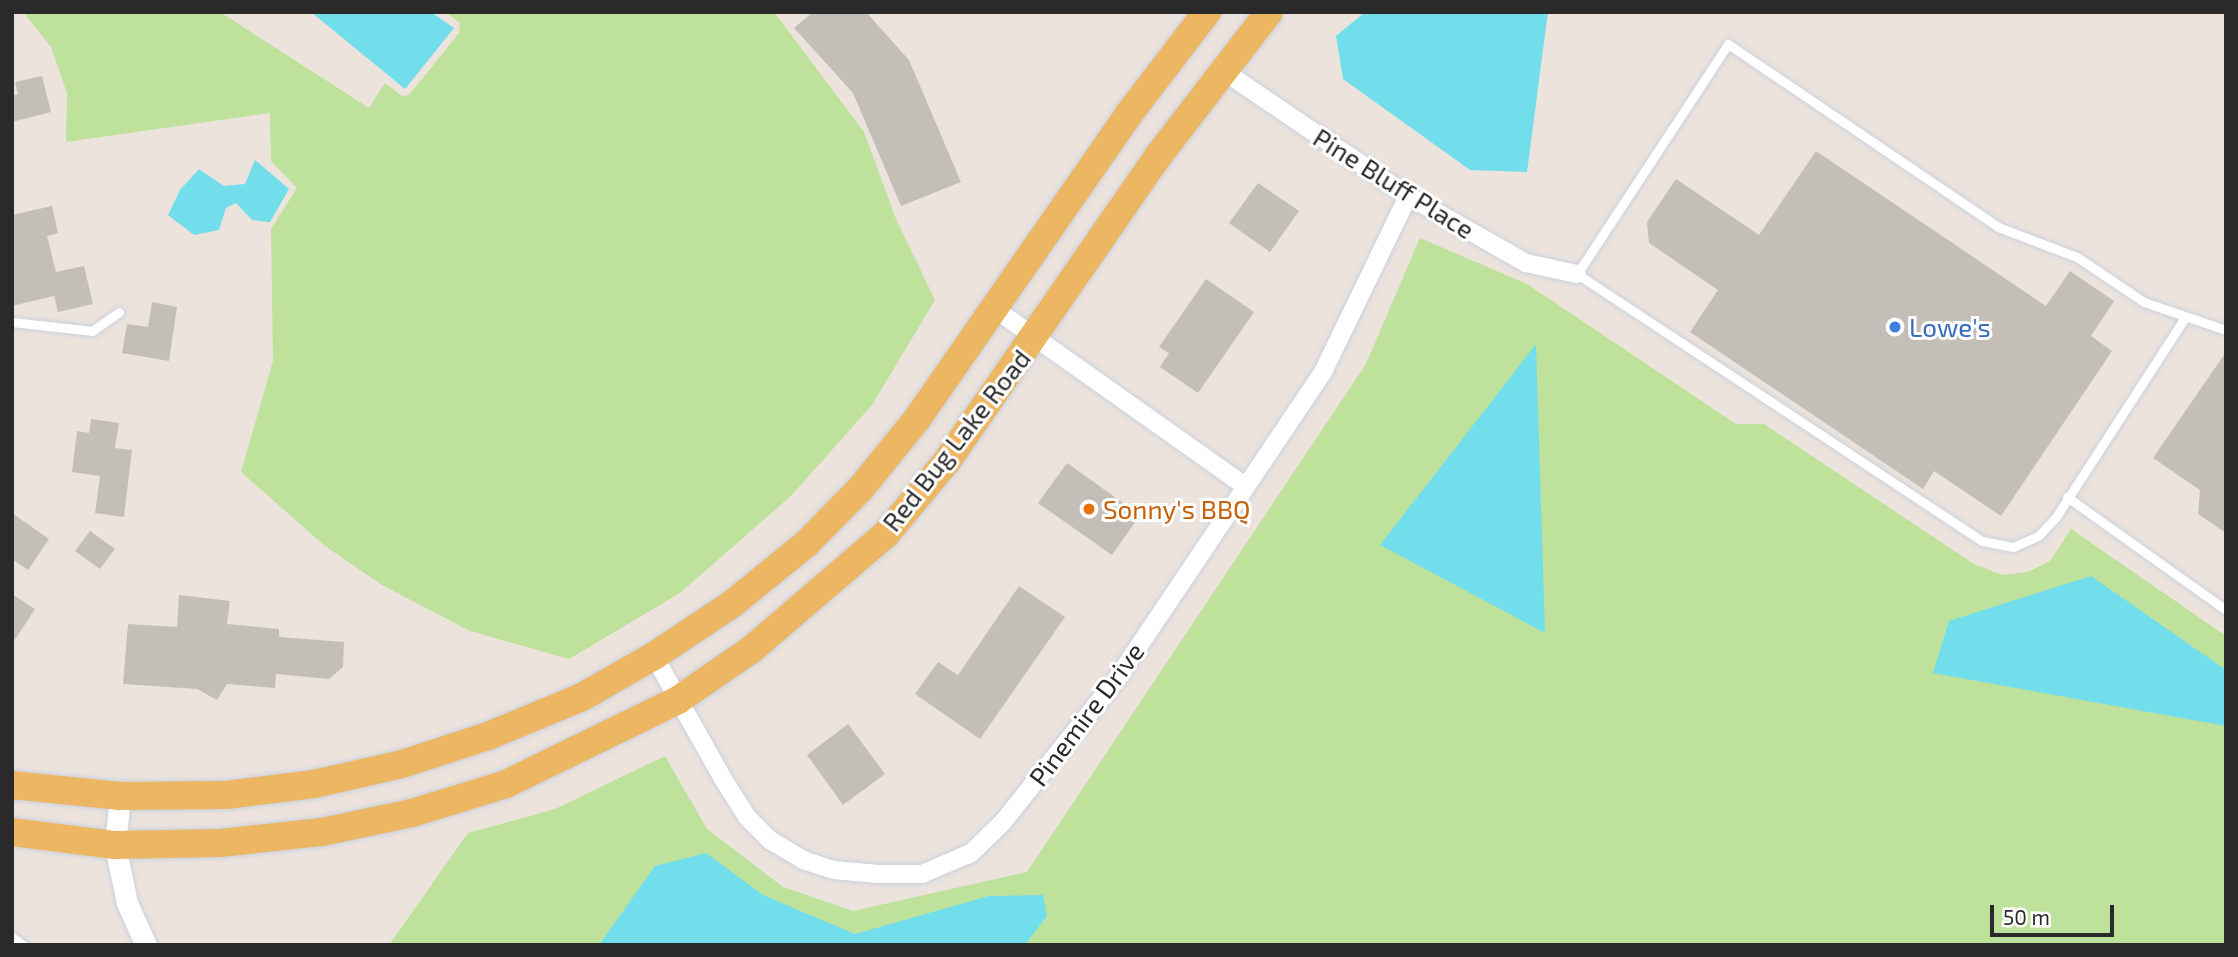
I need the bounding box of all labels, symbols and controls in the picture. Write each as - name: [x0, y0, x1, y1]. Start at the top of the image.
- street label: Pine Bluff Place: [1308, 121, 1480, 245]
- place label: Lowe's: [1909, 311, 1991, 343]
- marker: Lowe's: [1887, 319, 1903, 335]
- street label: Red Bug Lake Road: [875, 343, 1037, 537]
- place label: Sonny's BBQ: [1103, 493, 1250, 525]
- marker: Sonny's BBQ: [1081, 501, 1097, 517]
- street label: Pinemire Drive: [1022, 636, 1150, 792]
- scale bar: [1993, 890, 2117, 934]
- text: 50 m: [2003, 904, 2050, 929]

